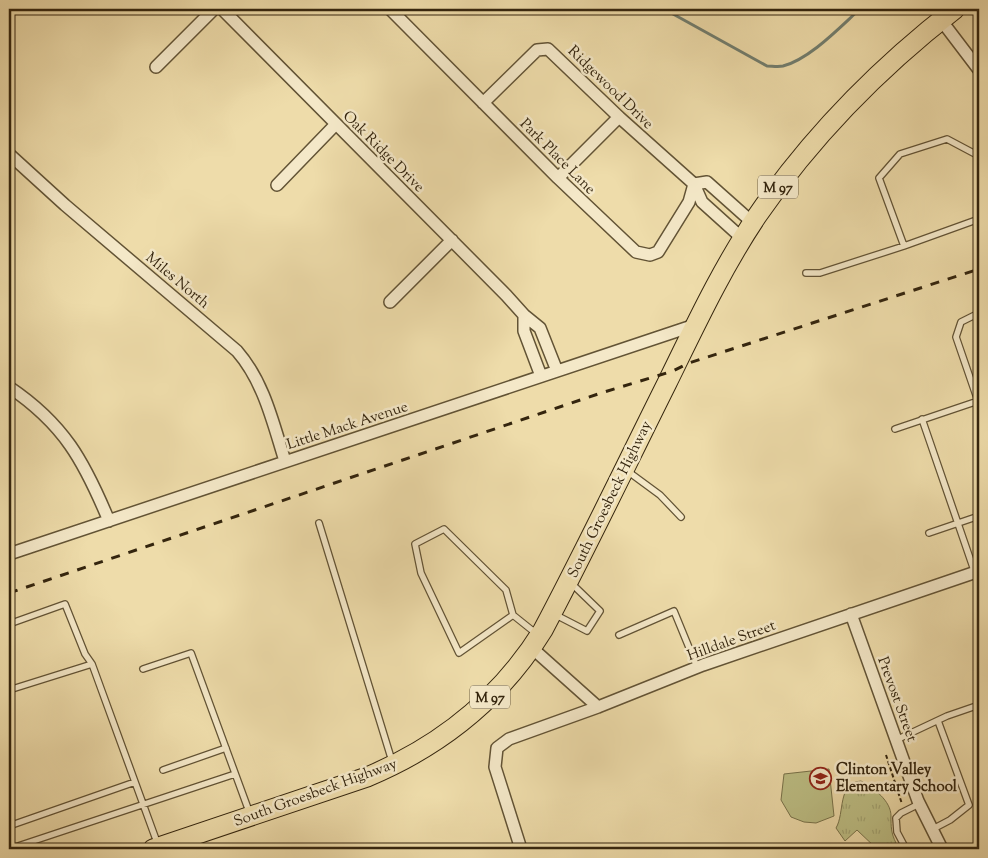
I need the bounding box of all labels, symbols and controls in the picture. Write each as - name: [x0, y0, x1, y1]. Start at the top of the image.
- street label: Ridgewood Drive: [562, 42, 658, 135]
- street label: Oak Ridge Drive: [337, 106, 429, 198]
- street label: Park Place Lane: [514, 114, 600, 200]
- road number: M 97: [758, 176, 798, 198]
- street label: Miles North: [141, 248, 214, 314]
- street label: Little Mack Avenue: [284, 397, 411, 456]
- street label: South Groesbeck Highway: [563, 417, 658, 582]
- street label: Hilldale Street: [684, 616, 779, 667]
- street label: Prevost Street: [871, 654, 922, 745]
- road number: M 97: [470, 686, 510, 709]
- street label: South Groesbeck Highway: [231, 754, 401, 833]
- place label: Clinton Valley Elementary School: [836, 760, 958, 798]
- school or university icon: Clinton Valley Elementary School: [808, 766, 832, 790]

